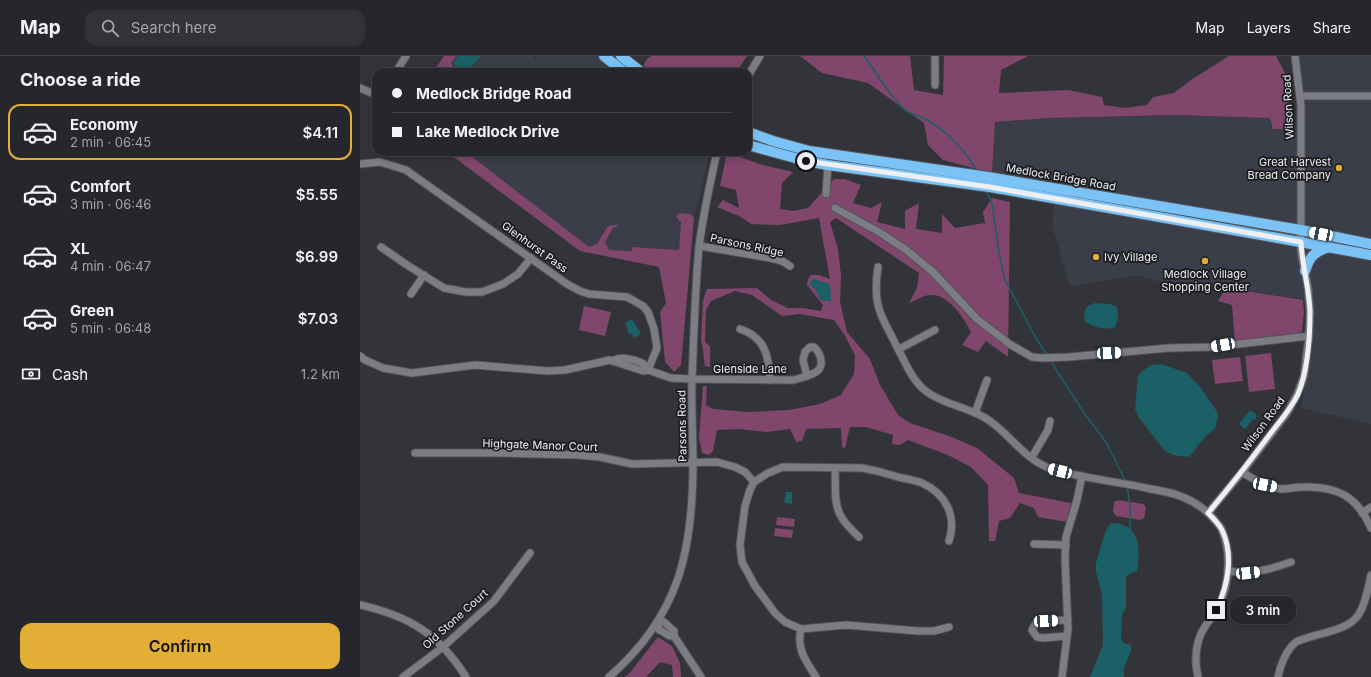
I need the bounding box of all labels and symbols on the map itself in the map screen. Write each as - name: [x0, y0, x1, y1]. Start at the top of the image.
- street label: Wilson Road: [1279, 74, 1297, 140]
- route start: [797, 152, 815, 170]
- place label: Great Harvest Bread Company: [1248, 155, 1331, 182]
- street label: Medlock Bridge Road: [1005, 160, 1117, 194]
- marker: Great Harvest Bread Company: [1334, 163, 1344, 173]
- street label: Glenhurst Pass: [499, 218, 571, 276]
- car: [1308, 226, 1334, 242]
- street label: Parsons Ridge: [709, 230, 785, 260]
- place label: Ivy Village: [1104, 250, 1157, 264]
- marker: Ivy Village: [1091, 252, 1101, 262]
- marker: Medlock Village Shopping Center: [1200, 256, 1210, 266]
- place label: Medlock Village Shopping Center: [1161, 267, 1249, 294]
- car: [1210, 337, 1236, 353]
- car: [1097, 346, 1121, 360]
- street label: Glenside Lane: [713, 362, 787, 376]
- street label: Parsons Road: [674, 390, 690, 462]
- street label: Wilson Road: [1238, 394, 1288, 454]
- street label: Highgate Manor Court: [482, 436, 598, 454]
- car: [1047, 462, 1073, 480]
- car: [1252, 477, 1278, 493]
- car: [1235, 566, 1261, 580]
- street label: Old Stone Court: [419, 586, 491, 652]
- callout: 3 min: [1230, 596, 1296, 624]
- route end: [1207, 601, 1225, 619]
- car: [1034, 614, 1058, 628]

